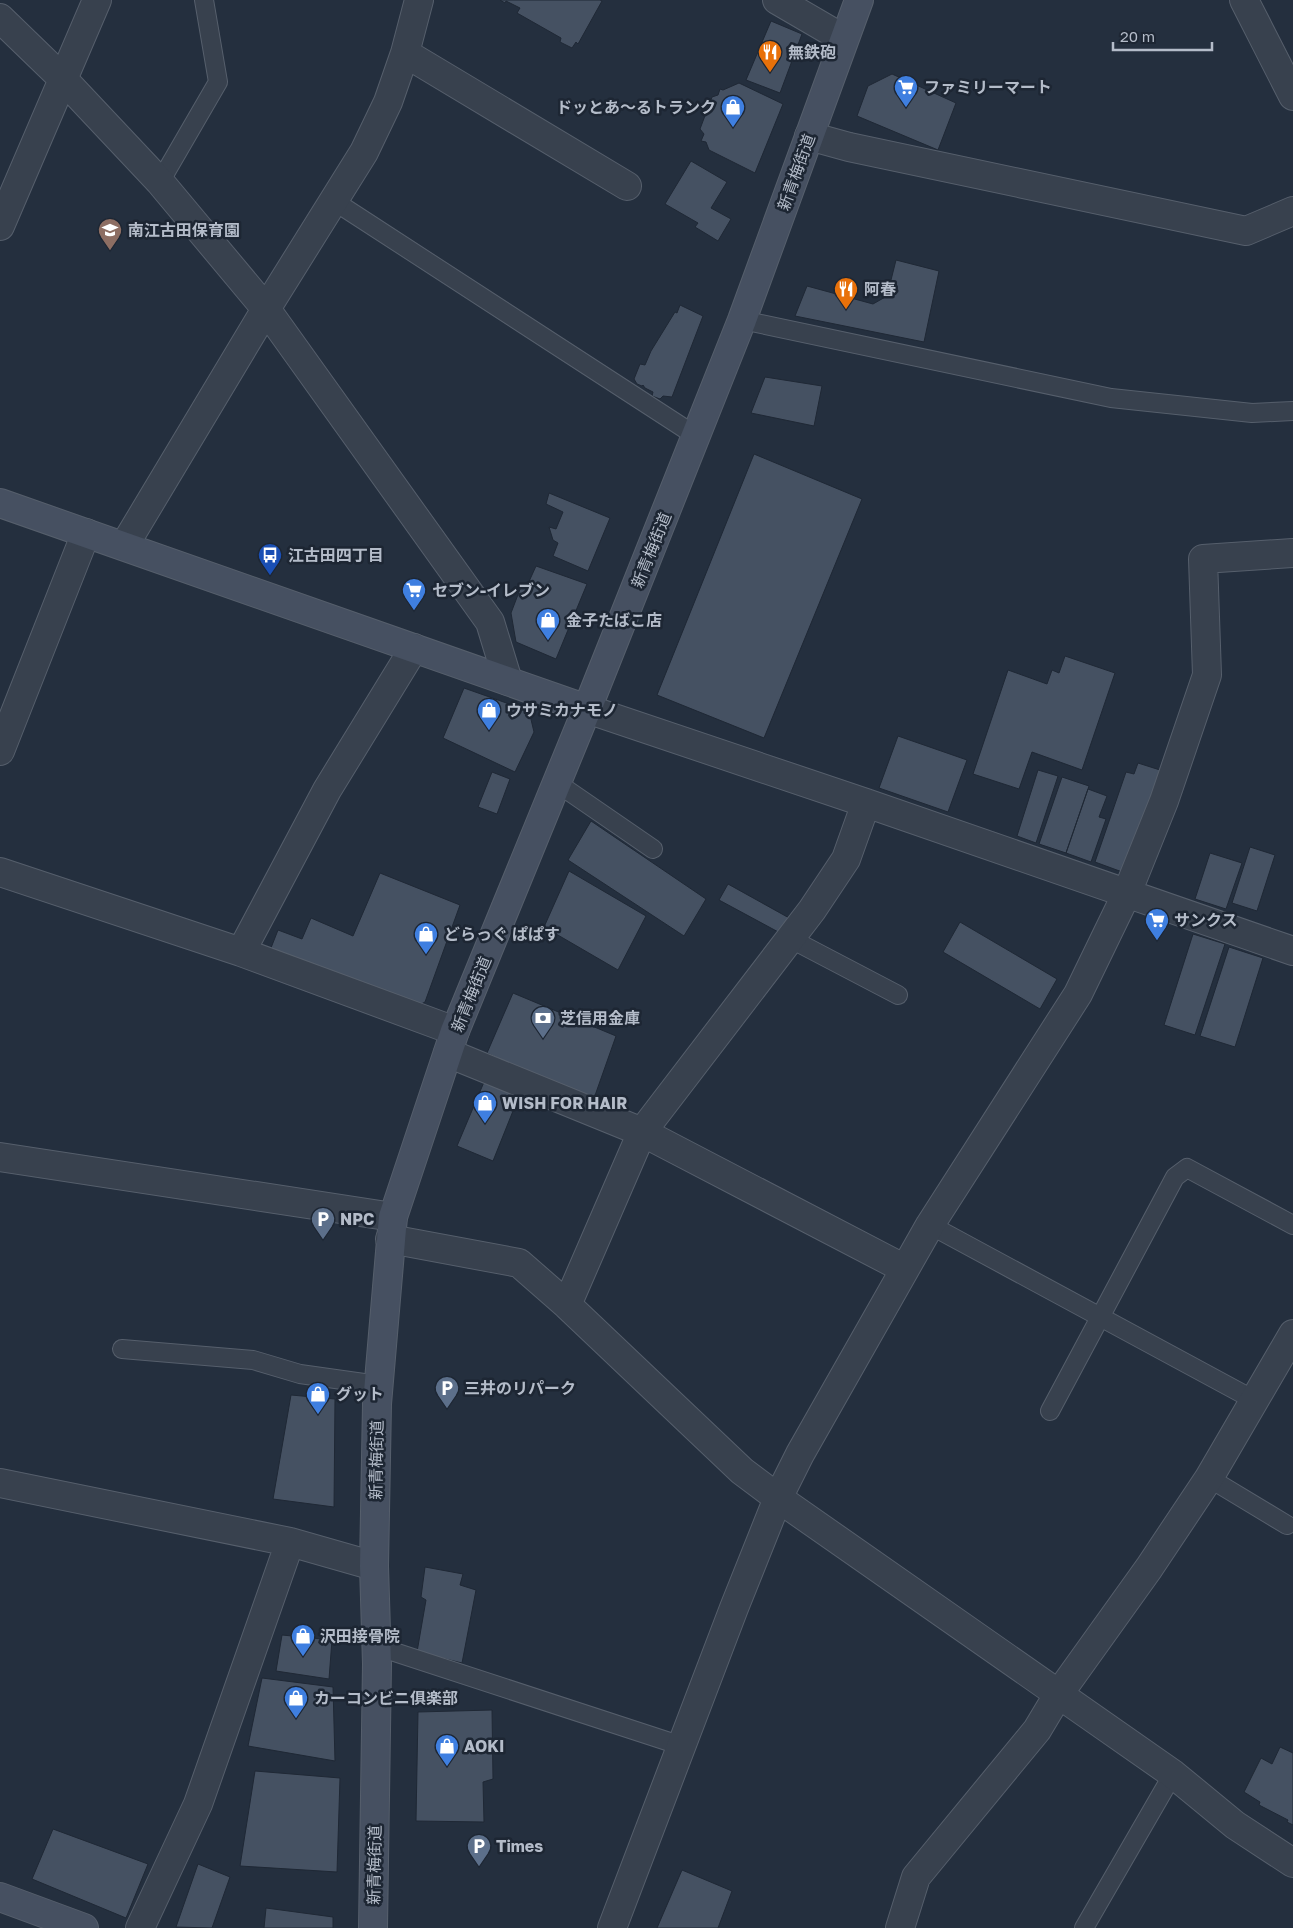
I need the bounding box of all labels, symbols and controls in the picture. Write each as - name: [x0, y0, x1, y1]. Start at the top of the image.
- scale bar: [1113, 20, 1212, 52]
- text: 20 m: [1120, 27, 1155, 45]
- restaurant icon: 無鉄砲: [757, 39, 783, 73]
- place label: 無鉄砲: [788, 42, 836, 62]
- supermarket icon: ファミリーマート: [893, 74, 919, 108]
- place label: ファミリーマート: [924, 77, 1052, 97]
- shop icon: ドッとあ～るトランク: [720, 94, 746, 128]
- place label: ドッとあ～るトランク: [556, 97, 716, 117]
- street label: 新青梅街道: [773, 131, 819, 213]
- school or university icon: 南江古田保育園: [97, 217, 123, 251]
- place label: 南江古田保育園: [128, 220, 240, 240]
- restaurant icon: 阿春: [833, 276, 859, 310]
- place label: 阿春: [864, 279, 896, 299]
- street label: 新青梅街道: [627, 509, 675, 591]
- bus stop icon: 江古田四丁目: [257, 542, 283, 576]
- place label: 江古田四丁目: [288, 545, 384, 565]
- supermarket icon: セブン-イレブン: [401, 577, 427, 611]
- place label: セブン-イレブン: [432, 580, 550, 600]
- shop icon: 金子たばこ店: [535, 607, 561, 641]
- place label: 金子たばこ店: [566, 610, 662, 630]
- shop icon: ウサミカナモノ: [476, 697, 502, 731]
- place label: ウサミカナモノ: [506, 700, 618, 720]
- supermarket icon: サンクス: [1144, 907, 1170, 941]
- place label: サンクス: [1174, 910, 1238, 930]
- shop icon: どらっぐ ぱぱす: [413, 921, 439, 955]
- place label: どらっぐ ぱぱす: [444, 924, 560, 944]
- street label: 新青梅街道: [447, 953, 495, 1035]
- bank icon: 芝信用金庫: [530, 1005, 556, 1039]
- place label: 芝信用金庫: [560, 1008, 640, 1028]
- shop icon: WISH FOR HAIR: [472, 1090, 498, 1124]
- place label: WISH FOR HAIR: [502, 1093, 627, 1113]
- parking icon: NPC: [310, 1206, 336, 1240]
- place label: NPC: [340, 1209, 374, 1229]
- parking icon: 三井のリパーク: [434, 1375, 460, 1409]
- place label: 三井のリパーク: [464, 1378, 576, 1398]
- shop icon: グット: [305, 1381, 331, 1415]
- place label: グット: [336, 1384, 384, 1404]
- street label: 新青梅街道: [365, 1420, 387, 1500]
- shop icon: 沢田接骨院: [290, 1623, 316, 1657]
- place label: 沢田接骨院: [320, 1626, 400, 1646]
- shop icon: カーコンビニ俱楽部: [283, 1685, 309, 1719]
- place label: カーコンビニ俱楽部: [314, 1688, 458, 1708]
- shop icon: AOKI: [434, 1733, 460, 1767]
- place label: AOKI: [464, 1736, 504, 1756]
- street label: 新青梅街道: [363, 1825, 385, 1905]
- parking icon: Times: [466, 1833, 492, 1867]
- place label: Times: [496, 1836, 543, 1856]

